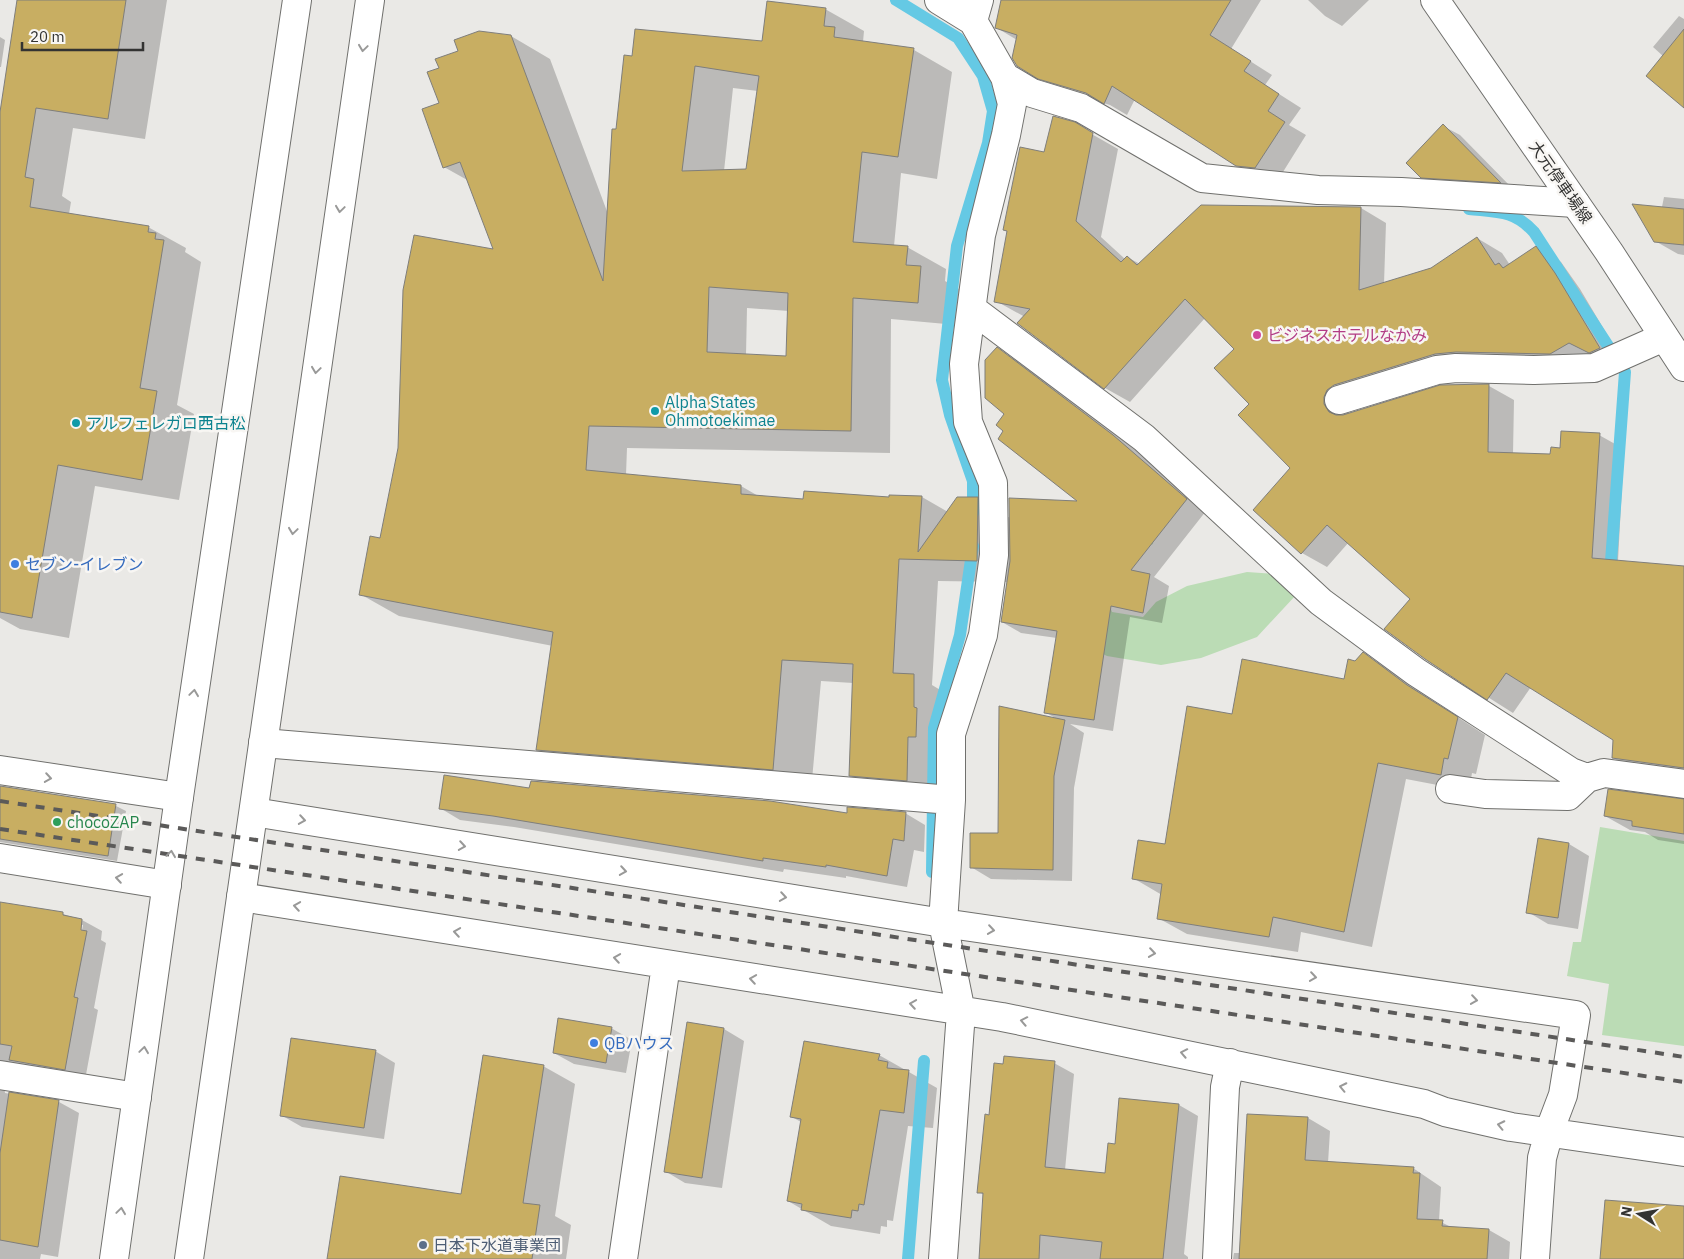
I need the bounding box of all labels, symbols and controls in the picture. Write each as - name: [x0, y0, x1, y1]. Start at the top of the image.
- scale bar: [22, 20, 144, 52]
- text: 20 m: [30, 27, 65, 46]
- one-way arrow: [358, 45, 369, 53]
- street label: 大元停車場線: [1525, 137, 1597, 227]
- one-way arrow: [335, 205, 345, 213]
- place label: ビジネスホテルなかみ: [1267, 325, 1427, 345]
- marker: ビジネスホテルなかみ: [1251, 329, 1263, 341]
- one-way arrow: [312, 366, 322, 374]
- place label: Alpha States Ohmotoekimae: [665, 392, 776, 430]
- marker: Alpha States Ohmotoekimae: [649, 405, 661, 417]
- place label: アルフェレガロ西古松: [86, 413, 246, 433]
- marker: アルフェレガロ西古松: [70, 417, 82, 429]
- one-way arrow: [288, 527, 299, 535]
- place label: セブン-イレブン: [25, 554, 143, 574]
- marker: セブン-イレブン: [9, 558, 21, 570]
- one-way arrow: [189, 689, 199, 698]
- one-way arrow: [44, 772, 53, 782]
- place label: chocoZAP: [67, 812, 139, 832]
- one-way arrow: [298, 814, 306, 824]
- marker: chocoZAP: [51, 816, 63, 828]
- one-way arrow: [458, 840, 467, 850]
- one-way arrow: [166, 850, 176, 859]
- one-way arrow: [619, 866, 627, 876]
- one-way arrow: [115, 873, 124, 883]
- one-way arrow: [779, 892, 788, 902]
- one-way arrow: [292, 901, 300, 912]
- one-way arrow: [988, 924, 996, 935]
- one-way arrow: [453, 927, 461, 937]
- one-way arrow: [1148, 948, 1157, 958]
- one-way arrow: [613, 953, 622, 963]
- one-way arrow: [1309, 971, 1317, 982]
- one-way arrow: [748, 974, 757, 984]
- one-way arrow: [1470, 994, 1478, 1005]
- one-way arrow: [909, 999, 917, 1010]
- one-way arrow: [1020, 1016, 1029, 1027]
- place label: QBハウス: [604, 1033, 674, 1053]
- marker: QBハウス: [588, 1037, 600, 1049]
- one-way arrow: [138, 1045, 149, 1053]
- one-way arrow: [1179, 1049, 1188, 1059]
- one-way arrow: [1338, 1082, 1347, 1092]
- one-way arrow: [1496, 1120, 1505, 1130]
- north arrow: [1614, 1189, 1664, 1239]
- text: N: [1616, 1205, 1636, 1218]
- one-way arrow: [115, 1206, 126, 1214]
- place label: 日本下水道事業団: [433, 1235, 561, 1255]
- marker: 日本下水道事業団: [417, 1239, 429, 1251]

